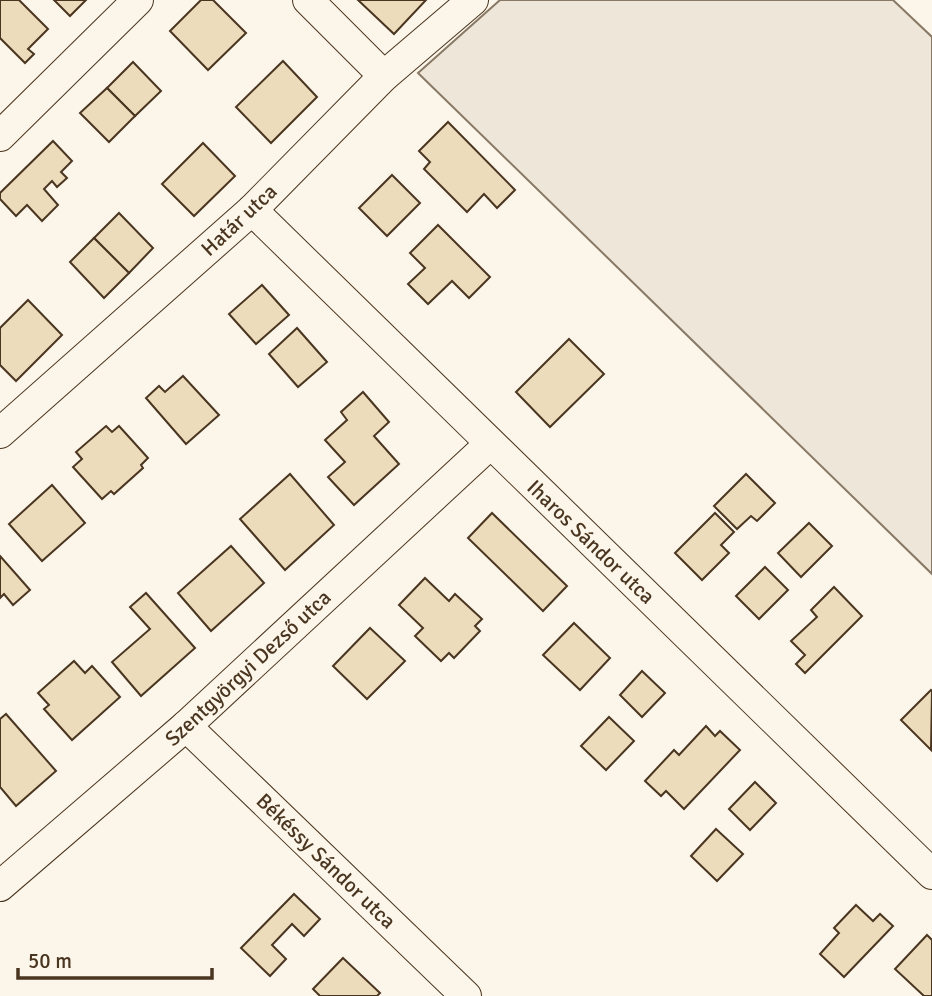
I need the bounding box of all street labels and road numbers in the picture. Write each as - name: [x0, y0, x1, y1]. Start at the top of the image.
- street label: Határ utca: [196, 178, 282, 262]
- street label: Iharos Sándor utca: [522, 474, 660, 610]
- street label: Szentgyörgyi Dezső utca: [160, 584, 336, 752]
- street label: Békéssy Sándor utca: [251, 788, 401, 934]

